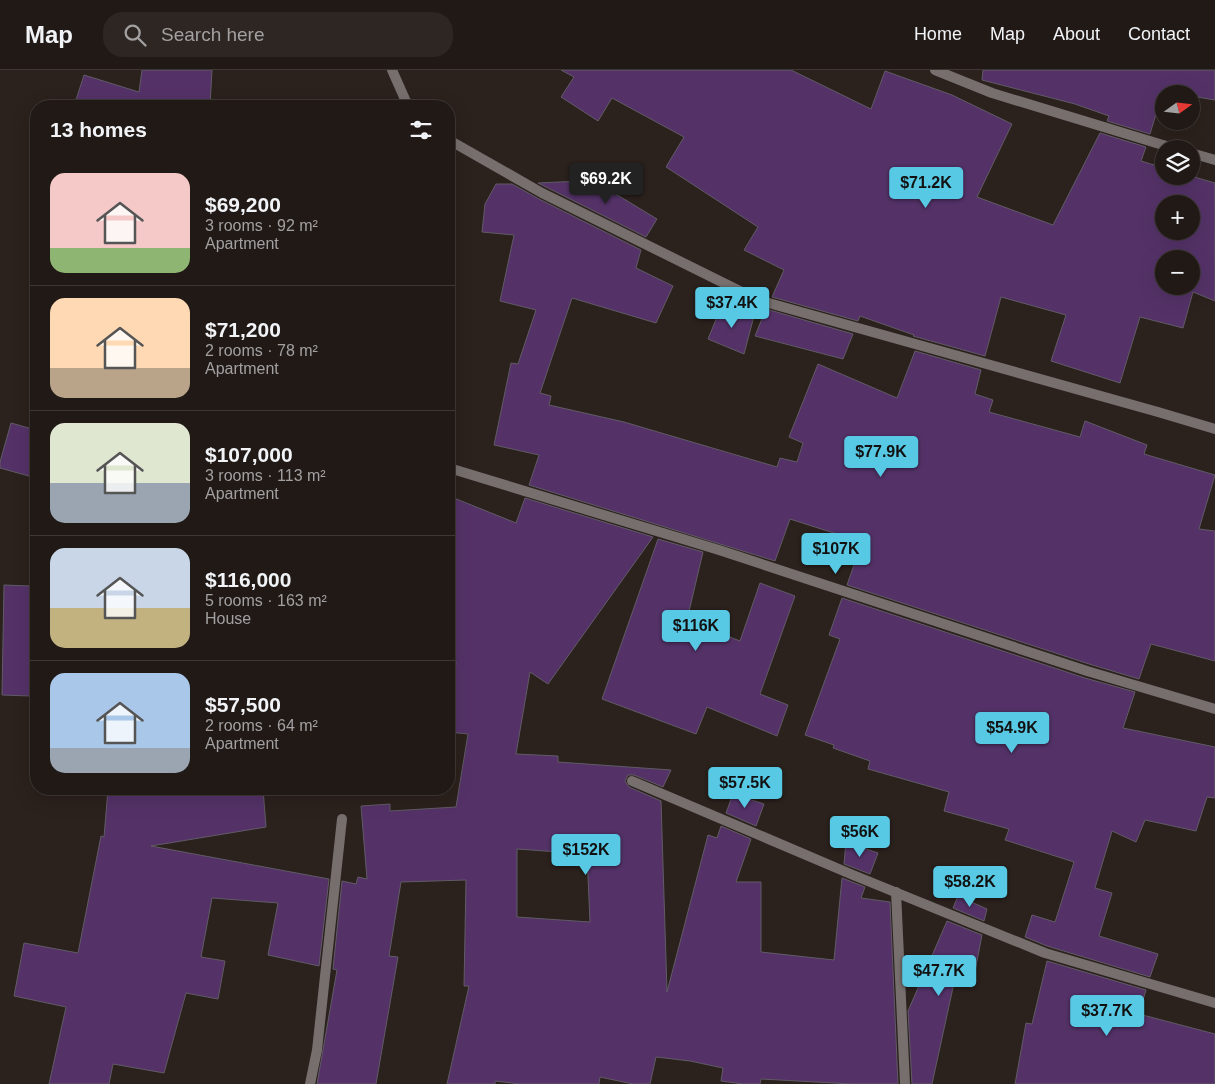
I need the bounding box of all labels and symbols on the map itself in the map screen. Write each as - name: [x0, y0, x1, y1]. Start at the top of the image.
- north arrow: [1155, 85, 1200, 130]
- pin: $69.2K: [565, 162, 647, 205]
- pin: $71.2K: [885, 166, 967, 209]
- pin: $37.4K: [691, 286, 773, 329]
- pin: $77.9K: [840, 436, 922, 478]
- pin: $107K: [801, 532, 871, 575]
- pin: $116K: [661, 610, 731, 652]
- pin: $54.9K: [971, 712, 1053, 754]
- pin: $57.5K: [704, 766, 786, 809]
- pin: $56K: [830, 816, 890, 858]
- pin: $152K: [551, 834, 621, 876]
- pin: $58.2K: [929, 866, 1011, 908]
- pin: $47.7K: [898, 954, 980, 997]
- pin: $37.7K: [1066, 994, 1148, 1037]

